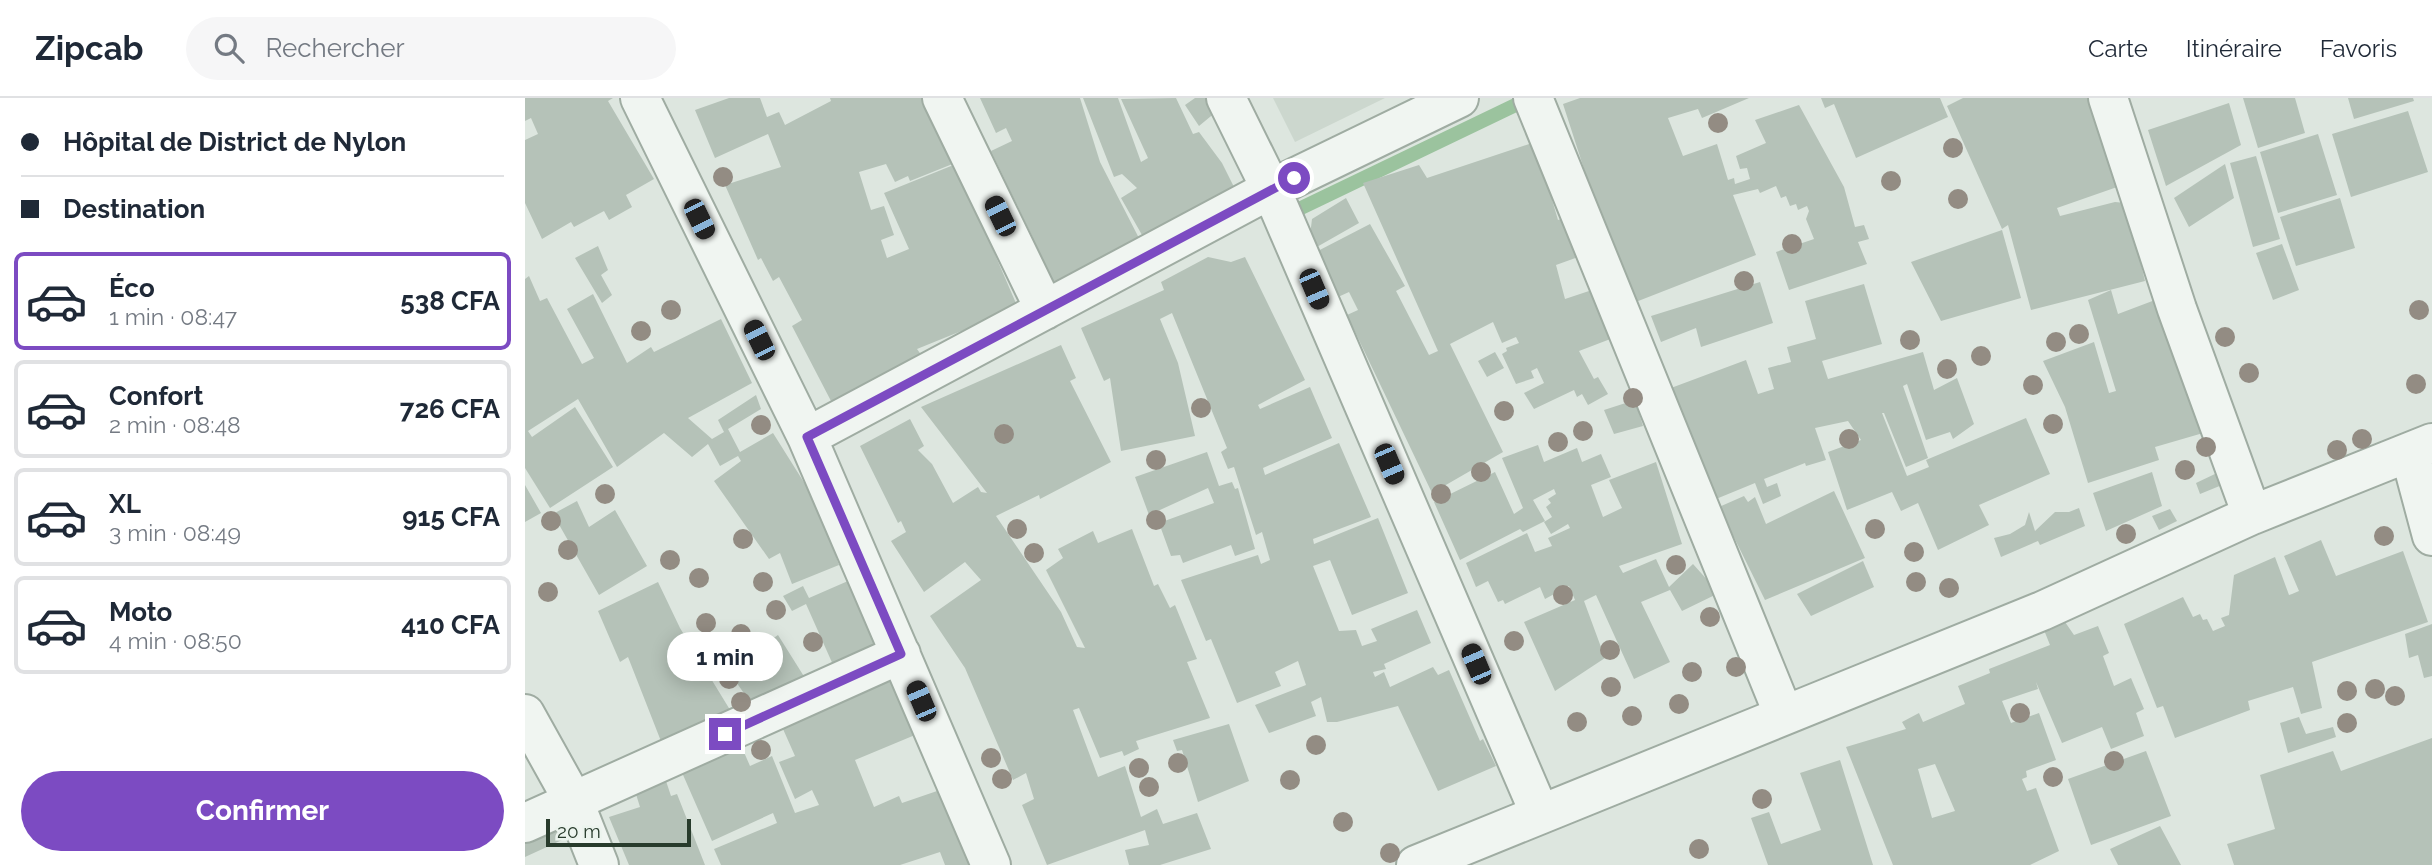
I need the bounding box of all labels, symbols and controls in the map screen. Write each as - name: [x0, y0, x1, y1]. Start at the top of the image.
- search box: [186, 17, 676, 80]
- text: Zipcab: [35, 29, 144, 68]
- icon: search: [210, 29, 248, 67]
- text: Rechercher: [266, 33, 405, 63]
- text: Carte: [2088, 34, 2148, 63]
- text: Itinéraire: [2186, 34, 2282, 63]
- text: Favoris: [2320, 34, 2397, 63]
- text: Hôpital de District de Nylon: [63, 127, 406, 157]
- route start: [1278, 162, 1310, 194]
- car: [982, 193, 1019, 239]
- text: Destination: [63, 194, 205, 224]
- car: [681, 196, 718, 242]
- car: [1297, 266, 1332, 312]
- icon: car: [25, 270, 88, 333]
- text: Éco: [109, 273, 155, 303]
- text: 538 CFA: [400, 286, 500, 316]
- text: 1 min · 08:47: [109, 303, 237, 330]
- car: [741, 317, 778, 363]
- icon: car: [25, 378, 88, 441]
- text: Confort: [109, 381, 203, 411]
- text: 726 CFA: [400, 394, 500, 424]
- text: 2 min · 08:48: [109, 411, 241, 438]
- car: [1372, 441, 1407, 487]
- icon: car: [25, 486, 88, 549]
- text: XL: [109, 489, 141, 519]
- text: 915 CFA: [402, 502, 500, 532]
- text: 3 min · 08:49: [109, 519, 241, 546]
- icon: car: [25, 594, 88, 657]
- text: Moto: [109, 597, 172, 627]
- text: 410 CFA: [401, 610, 500, 640]
- text: 4 min · 08:50: [109, 627, 242, 654]
- callout: 1 min: [667, 632, 783, 682]
- car: [1459, 641, 1494, 687]
- text: 1 min: [696, 643, 754, 670]
- car: [904, 678, 939, 724]
- route end: [709, 718, 741, 750]
- button: Confirmer: [21, 771, 504, 851]
- scale bar: [546, 816, 691, 848]
- text: 20 m: [557, 820, 601, 842]

